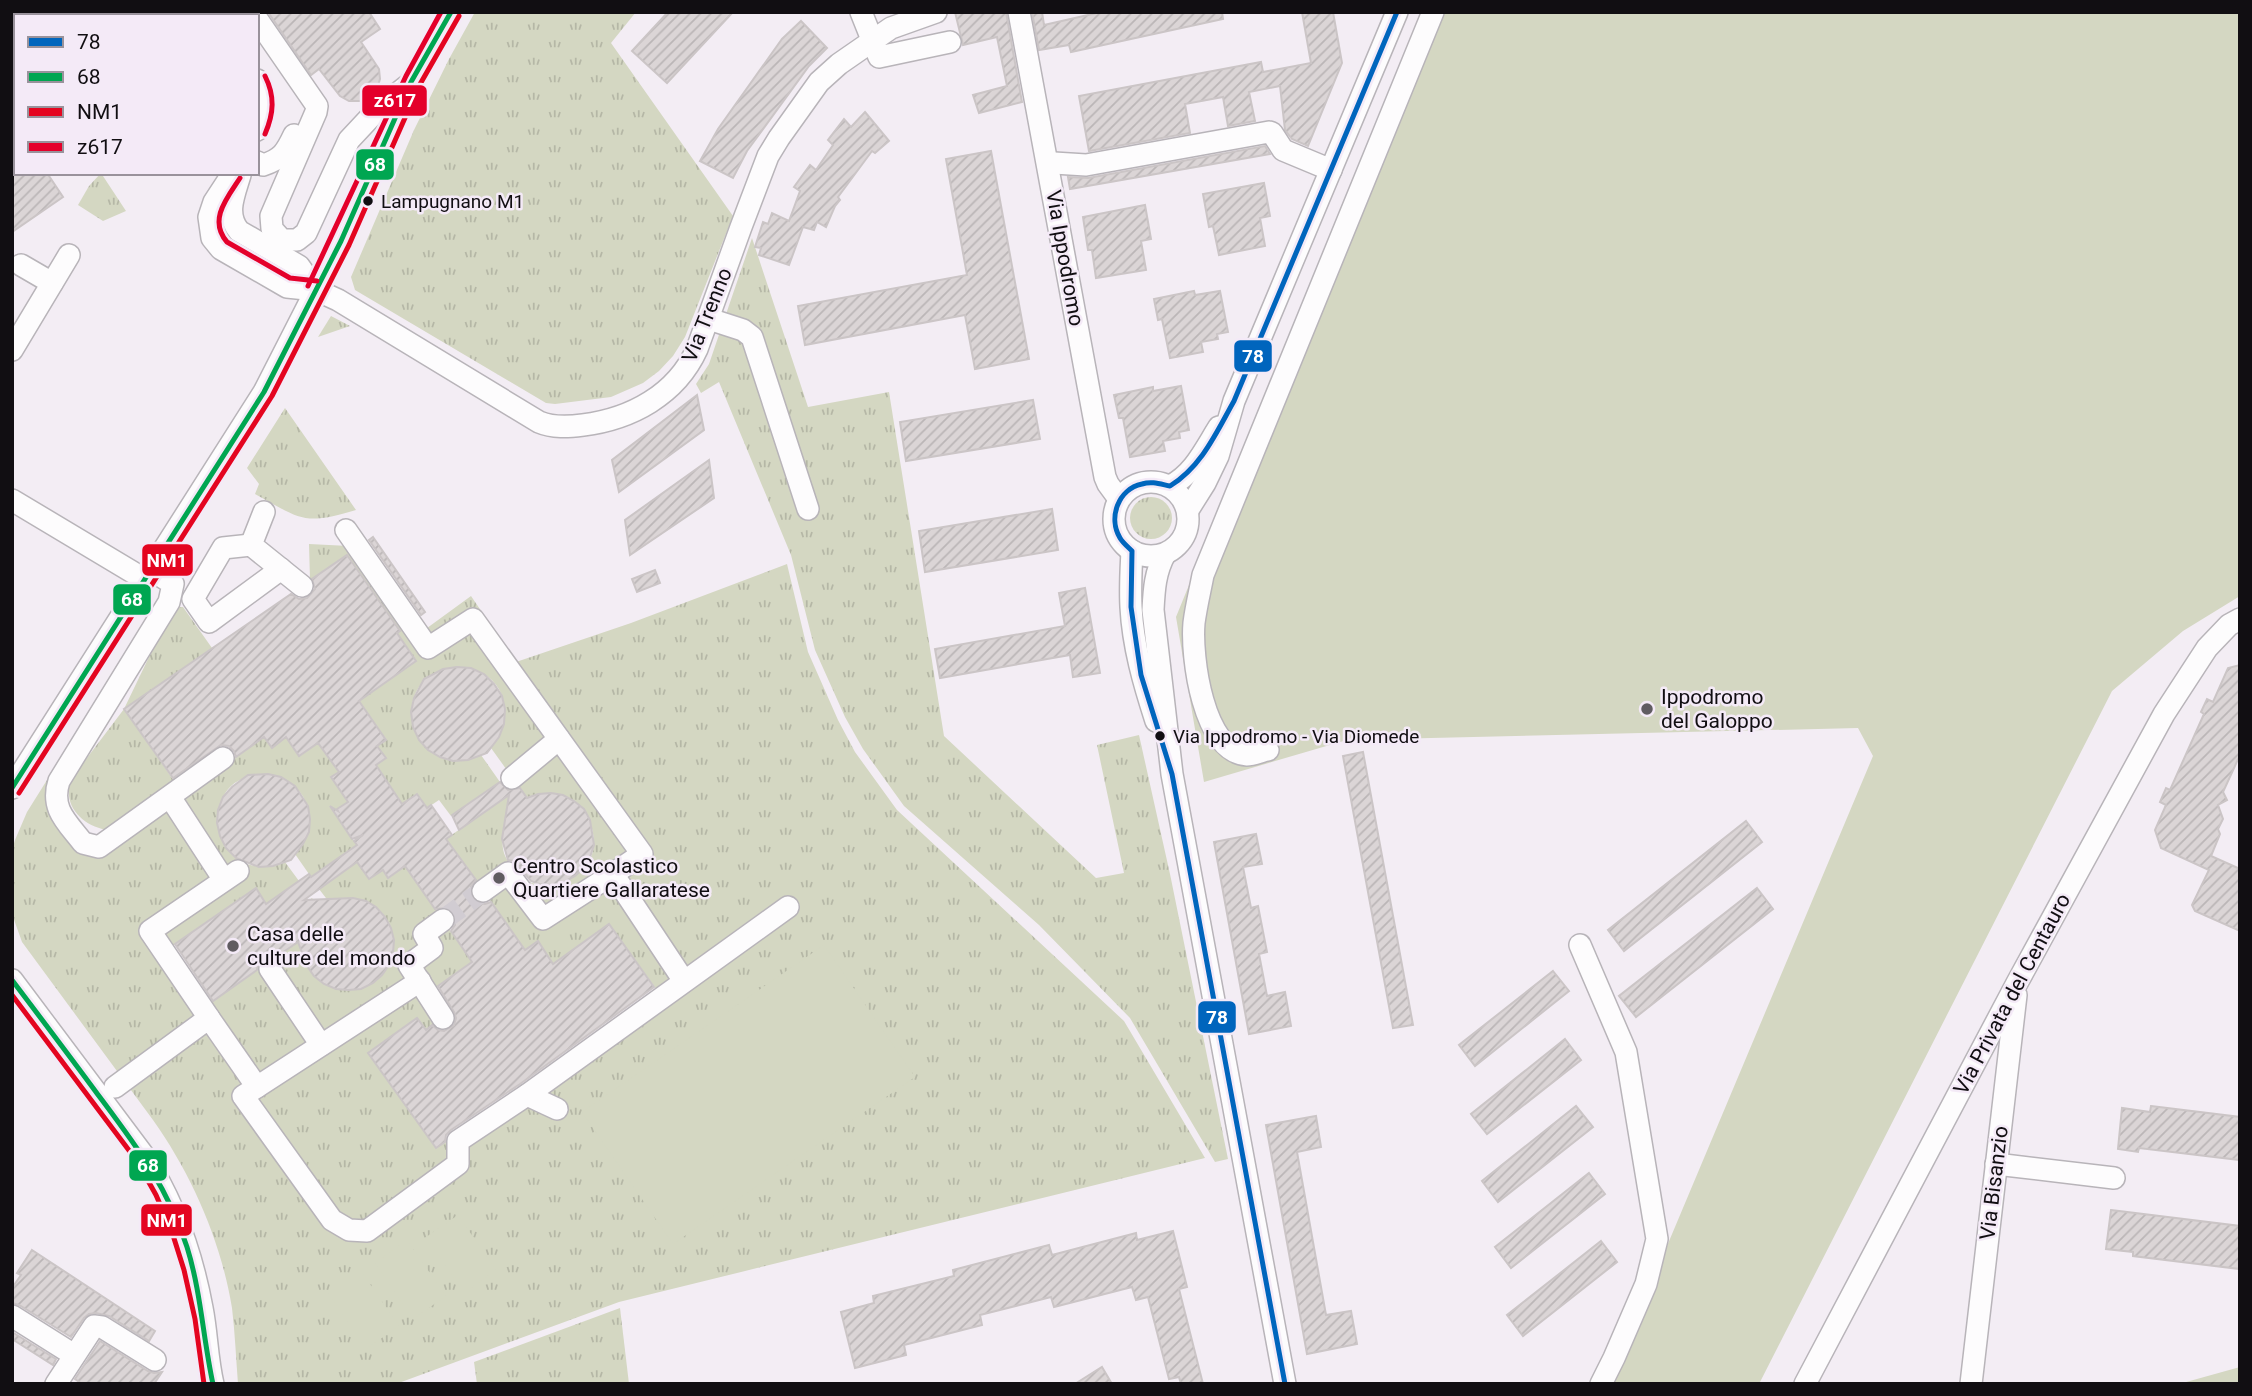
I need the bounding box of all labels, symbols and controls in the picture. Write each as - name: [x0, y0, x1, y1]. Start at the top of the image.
- legend: [14, 14, 259, 175]
- text: 78: [77, 30, 101, 54]
- text: 68: [77, 65, 101, 89]
- line badge: z617: [361, 84, 428, 117]
- text: z617: [374, 89, 416, 112]
- text: NM1: [77, 100, 122, 124]
- text: z617: [77, 135, 123, 159]
- line badge: 68: [355, 148, 395, 181]
- text: 68: [364, 153, 386, 176]
- street label: Via Ippodromo: [1041, 188, 1089, 328]
- place label: Lampugnano M1: [381, 190, 524, 213]
- marker: Lampugnano M1: [361, 194, 375, 208]
- street label: Via Trenno: [677, 264, 737, 366]
- line badge: 78: [1233, 339, 1273, 373]
- text: 78: [1242, 345, 1264, 368]
- line badge: NM1: [141, 543, 194, 577]
- text: NM1: [147, 549, 187, 572]
- line badge: 68: [112, 583, 152, 616]
- text: 68: [121, 588, 143, 611]
- place label: Ippodromo del Galoppo: [1661, 685, 1773, 733]
- marker: Ippodromo del Galoppo: [1639, 701, 1655, 717]
- place label: Via Ippodromo - Via Diomede: [1173, 725, 1419, 748]
- marker: Via Ippodromo - Via Diomede: [1153, 729, 1167, 743]
- place label: Centro Scolastico Quartiere Gallaratese: [513, 854, 710, 902]
- marker: Centro Scolastico Quartiere Gallaratese: [491, 870, 507, 886]
- street label: Via Privata del Centauro: [1949, 889, 2075, 1099]
- place label: Casa delle culture del mondo: [247, 922, 416, 970]
- marker: Casa delle culture del mondo: [225, 938, 241, 954]
- line badge: 78: [1197, 1000, 1237, 1034]
- text: 78: [1206, 1006, 1228, 1029]
- street label: Via Bisanzio: [1975, 1125, 2013, 1241]
- line badge: 68: [128, 1149, 168, 1182]
- text: 68: [137, 1154, 159, 1177]
- line badge: NM1: [140, 1203, 193, 1237]
- text: NM1: [147, 1209, 187, 1232]

